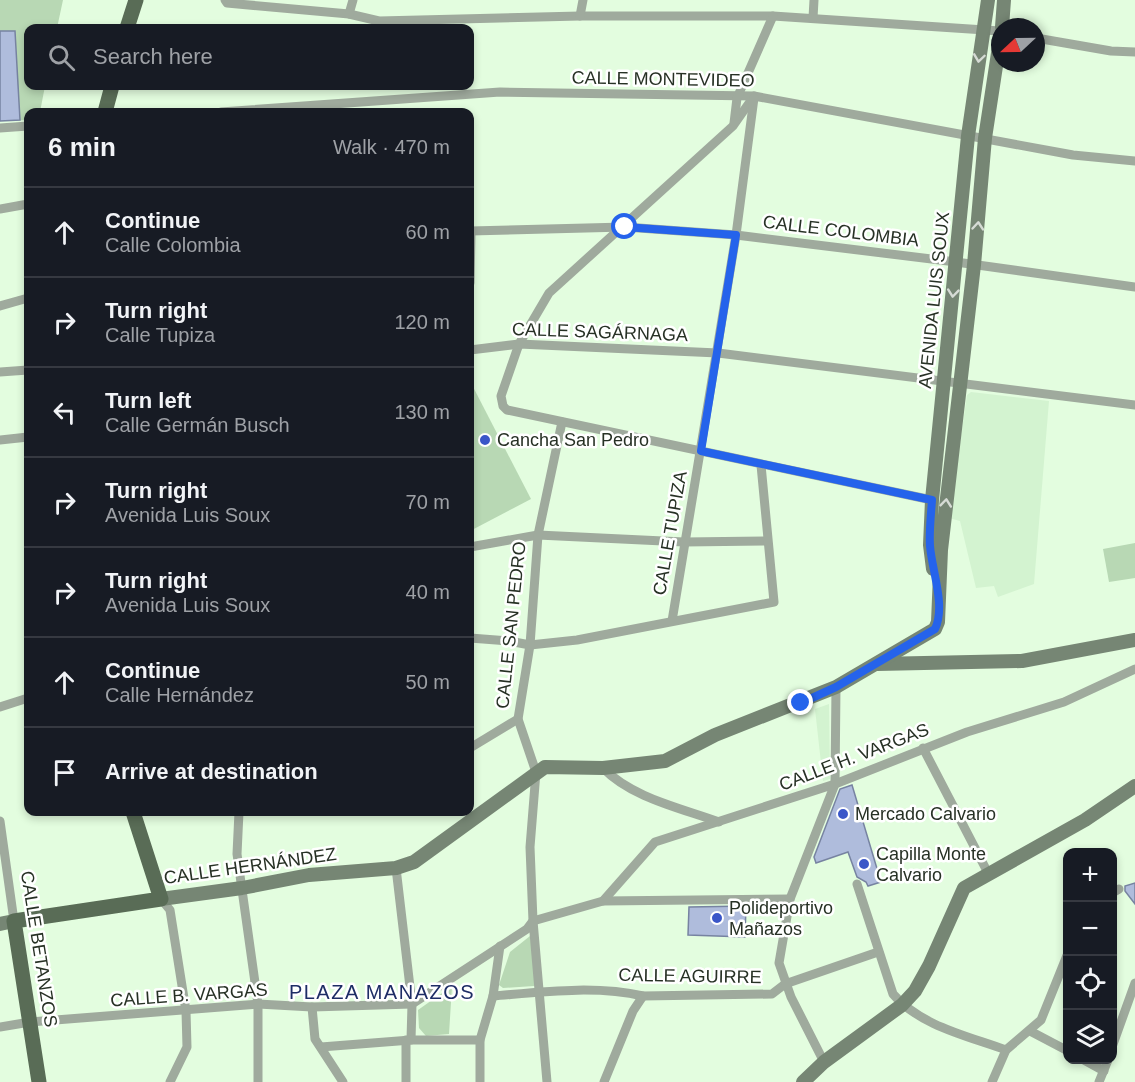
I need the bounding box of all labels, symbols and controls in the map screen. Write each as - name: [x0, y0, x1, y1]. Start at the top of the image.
- north arrow: [991, 18, 1045, 72]
- search box: [24, 24, 474, 90]
- icon: search: [45, 41, 78, 74]
- text: Search here: [93, 44, 213, 69]
- one-way arrow: [974, 53, 986, 62]
- street label: CALLE MONTEVIDEO: [571, 67, 755, 91]
- text: 6 min: [48, 132, 116, 162]
- text: Walk · 470 m: [333, 136, 450, 158]
- text: Continue: [105, 208, 200, 233]
- street label: AVENIDA LUIS SOUX: [915, 211, 953, 389]
- street label: CALLE COLOMBIA: [762, 212, 920, 250]
- route start: [611, 213, 637, 239]
- icon: ahead: [48, 216, 81, 249]
- text: 60 m: [406, 221, 450, 243]
- one-way arrow: [971, 222, 984, 231]
- text: Calle Colombia: [105, 234, 241, 256]
- one-way arrow: [947, 289, 960, 298]
- text: Turn right: [105, 298, 207, 323]
- icon: right: [48, 306, 81, 339]
- text: 120 m: [394, 311, 450, 333]
- street label: CALLE SAGÁRNAGA: [512, 319, 688, 345]
- text: Calle Tupiza: [105, 324, 215, 346]
- text: Turn left: [105, 388, 191, 413]
- icon: left: [48, 396, 81, 429]
- text: 130 m: [394, 401, 450, 423]
- text: Calle Germán Busch: [105, 414, 290, 436]
- place label: Cancha San Pedro: [497, 430, 649, 450]
- marker: Cancha San Pedro: [478, 433, 492, 447]
- street label: CALLE TUPIZA: [649, 469, 691, 597]
- text: Turn right: [105, 478, 207, 503]
- icon: right: [48, 486, 81, 519]
- text: 70 m: [406, 491, 450, 513]
- one-way arrow: [939, 499, 952, 508]
- text: Avenida Luis Soux: [105, 504, 270, 526]
- street label: CALLE SAN PEDRO: [492, 540, 530, 710]
- text: Turn right: [105, 568, 207, 593]
- icon: right: [48, 576, 81, 609]
- text: 40 m: [406, 581, 450, 603]
- text: Avenida Luis Soux: [105, 594, 270, 616]
- text: Continue: [105, 658, 200, 683]
- icon: ahead: [48, 666, 81, 699]
- text: 50 m: [406, 671, 450, 693]
- text: Calle Hernández: [105, 684, 254, 706]
- route end: [787, 689, 813, 715]
- street label: CALLE H. VARGAS: [776, 719, 932, 795]
- icon: arrive: [48, 756, 81, 789]
- text: Arrive at destination: [105, 759, 318, 784]
- place label: Mercado Calvario: [855, 804, 996, 824]
- marker: Mercado Calvario: [836, 807, 850, 821]
- street label: CALLE HERNÁNDEZ: [162, 844, 338, 888]
- place label: Capilla Monte Calvario: [876, 844, 986, 885]
- map controls: [1063, 848, 1117, 1064]
- button: +: [1063, 848, 1117, 902]
- marker: Capilla Monte Calvario: [857, 857, 871, 871]
- street label: CALLE BETANZOS: [17, 870, 61, 1028]
- place label: Polideportivo Mañazos: [729, 898, 833, 939]
- button: −: [1063, 902, 1117, 956]
- marker: Polideportivo Mañazos: [710, 911, 724, 925]
- button: locate: [1063, 956, 1117, 1010]
- street label: CALLE AGUIRRE: [618, 965, 762, 987]
- street label: CALLE B. VARGAS: [110, 980, 268, 1010]
- district label: PLAZA MANAZOS: [289, 981, 475, 1003]
- button: layers: [1063, 1010, 1117, 1064]

